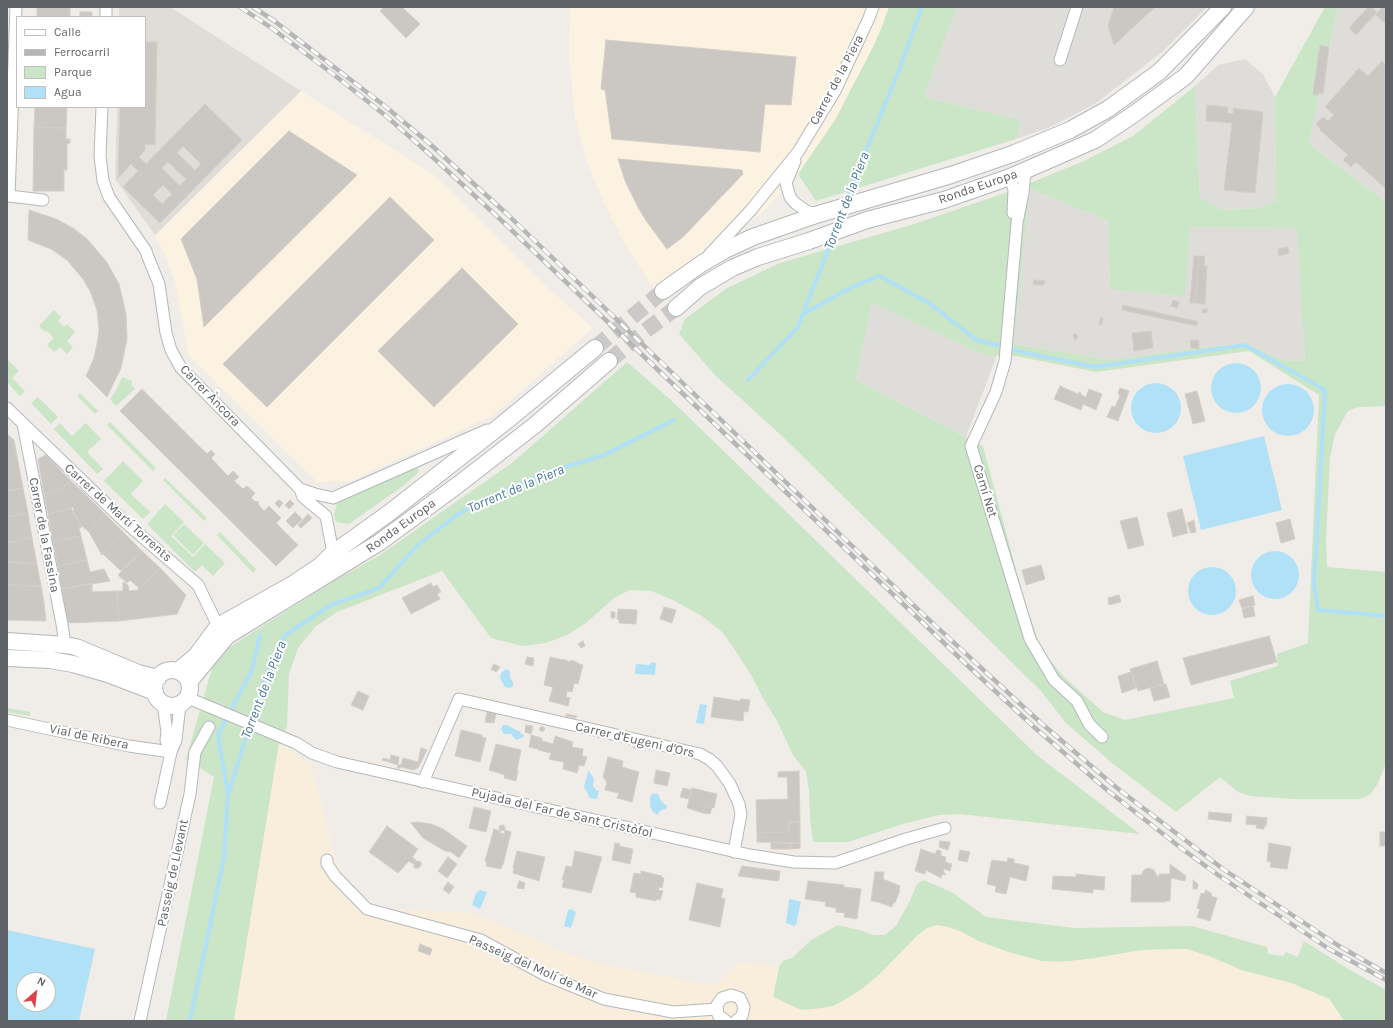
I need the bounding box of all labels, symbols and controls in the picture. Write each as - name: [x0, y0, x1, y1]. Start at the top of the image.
- legend: [16, 16, 146, 108]
- text: Calle: [54, 25, 81, 39]
- street label: Carrer de la Piera: [807, 32, 867, 128]
- text: Ferrocarril: [54, 45, 110, 59]
- text: Parque: [54, 65, 92, 79]
- text: Agua: [54, 85, 82, 99]
- water label: Torrent de la Piera: [821, 150, 873, 252]
- street label: Ronda Europa: [936, 166, 1020, 208]
- street label: Carrer Àncora: [177, 362, 243, 430]
- street label: Carrer de Martí Torrents: [61, 461, 175, 565]
- water label: Torrent de la Piera: [465, 461, 567, 517]
- street label: Camí Net: [970, 463, 1000, 519]
- street label: Carrer de la Fassina: [25, 476, 63, 594]
- street label: Ronda Europa: [363, 495, 439, 557]
- water label: Torrent de la Piera: [238, 639, 290, 741]
- street label: Carrer d'Eugeni d'Ors: [574, 719, 696, 761]
- street label: Vial de Ribera: [48, 721, 130, 753]
- street label: Pujada del Far de Sant Cristòfol: [470, 785, 654, 841]
- street label: Passeig de Llevant: [154, 818, 192, 928]
- street label: Passeig del Molí de Mar: [466, 932, 600, 1002]
- north arrow: [16, 972, 56, 1012]
- text: N: [35, 974, 48, 989]

